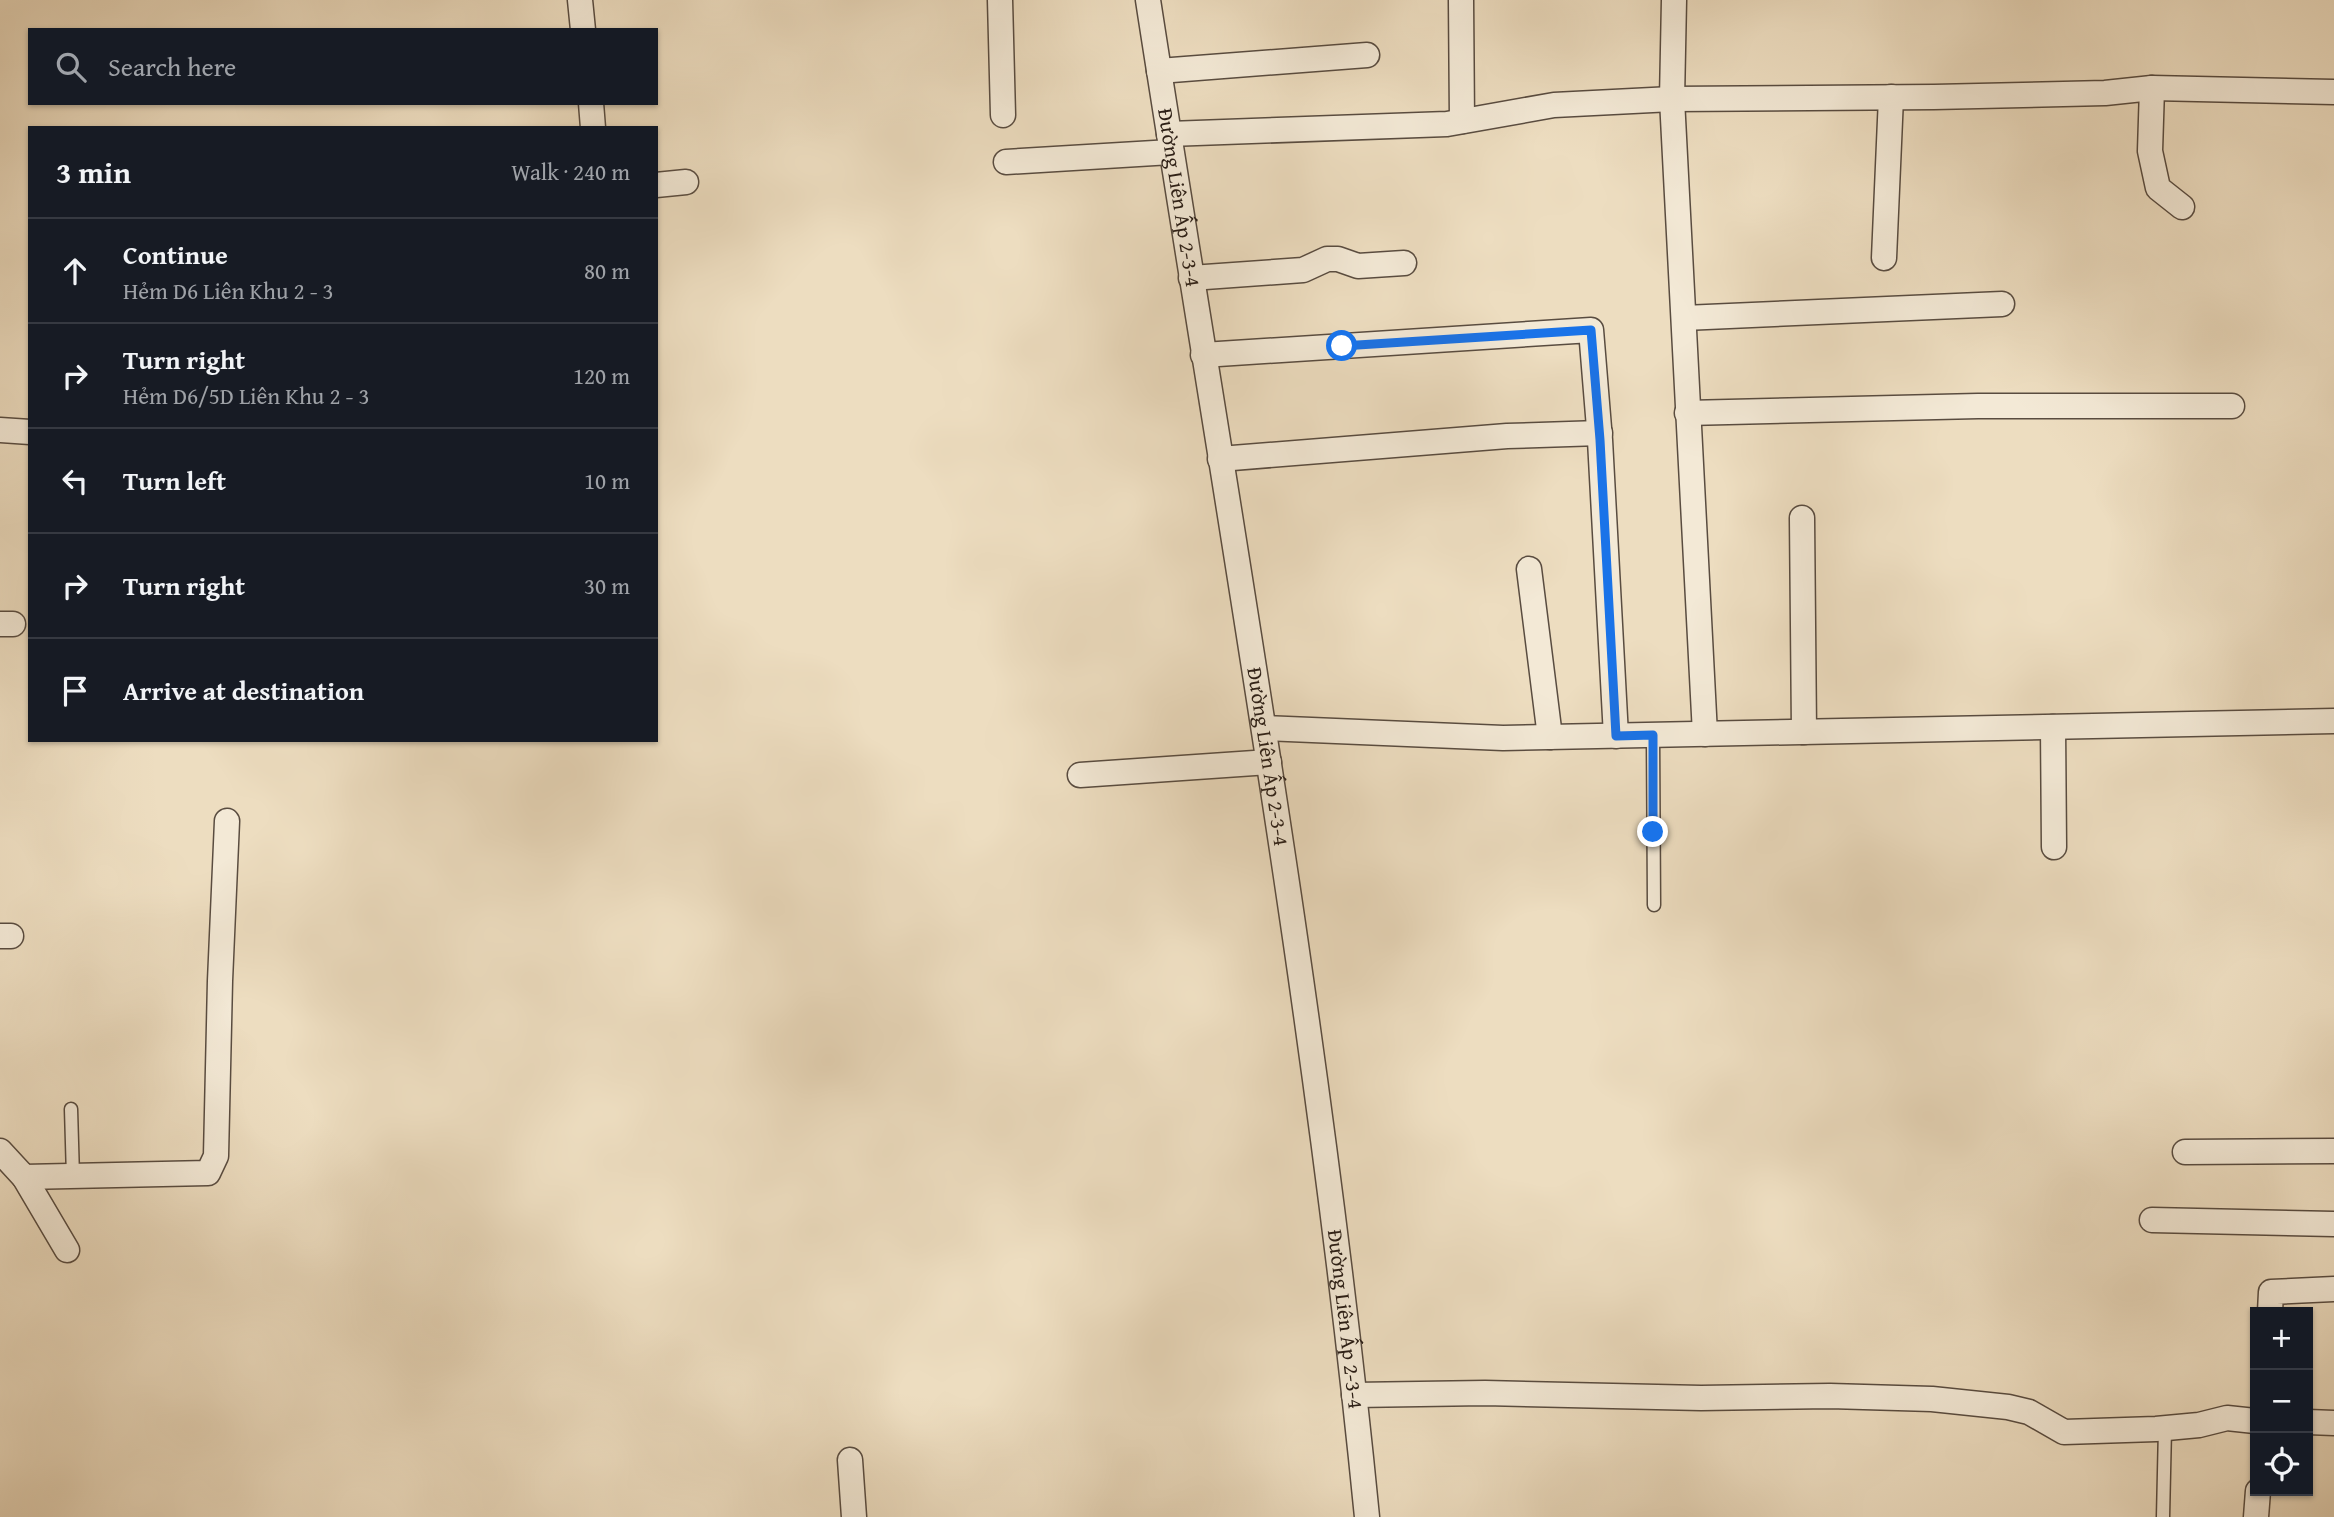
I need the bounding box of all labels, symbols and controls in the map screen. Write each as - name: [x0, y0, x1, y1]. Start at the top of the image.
- search box: [28, 28, 658, 105]
- text: Search here: [108, 47, 236, 86]
- icon: search: [52, 48, 90, 86]
- street label: Đường Liên Ấp 2-3-4: [1150, 106, 1209, 289]
- text: 3 min: [56, 150, 131, 194]
- text: Walk · 240 m: [511, 155, 630, 188]
- text: Continue: [123, 235, 228, 274]
- icon: ahead: [56, 252, 94, 290]
- text: 80 m: [584, 254, 630, 287]
- text: Hẻm D6 Liên Khu 2 - 3: [123, 274, 334, 307]
- route start: [1326, 330, 1357, 361]
- text: Turn right: [123, 340, 245, 379]
- icon: right: [56, 357, 94, 395]
- text: 120 m: [573, 359, 630, 392]
- text: Hẻm D6/5D Liên Khu 2 - 3: [123, 379, 370, 412]
- text: Turn left: [123, 461, 226, 500]
- icon: left: [56, 462, 94, 500]
- text: 10 m: [584, 464, 630, 497]
- text: Turn right: [123, 566, 245, 605]
- icon: right: [56, 567, 94, 605]
- text: 30 m: [584, 569, 630, 602]
- street label: Đường Liên Ấp 2-3-4: [1239, 665, 1297, 848]
- text: Arrive at destination: [123, 671, 364, 710]
- icon: arrive: [56, 672, 94, 710]
- route end: [1637, 816, 1668, 847]
- street label: Đường Liên Ấp 2-3-4: [1320, 1228, 1372, 1411]
- map controls: [2250, 1307, 2313, 1496]
- button: +: [2250, 1307, 2313, 1370]
- button: −: [2250, 1370, 2313, 1433]
- button: locate: [2250, 1433, 2313, 1496]

